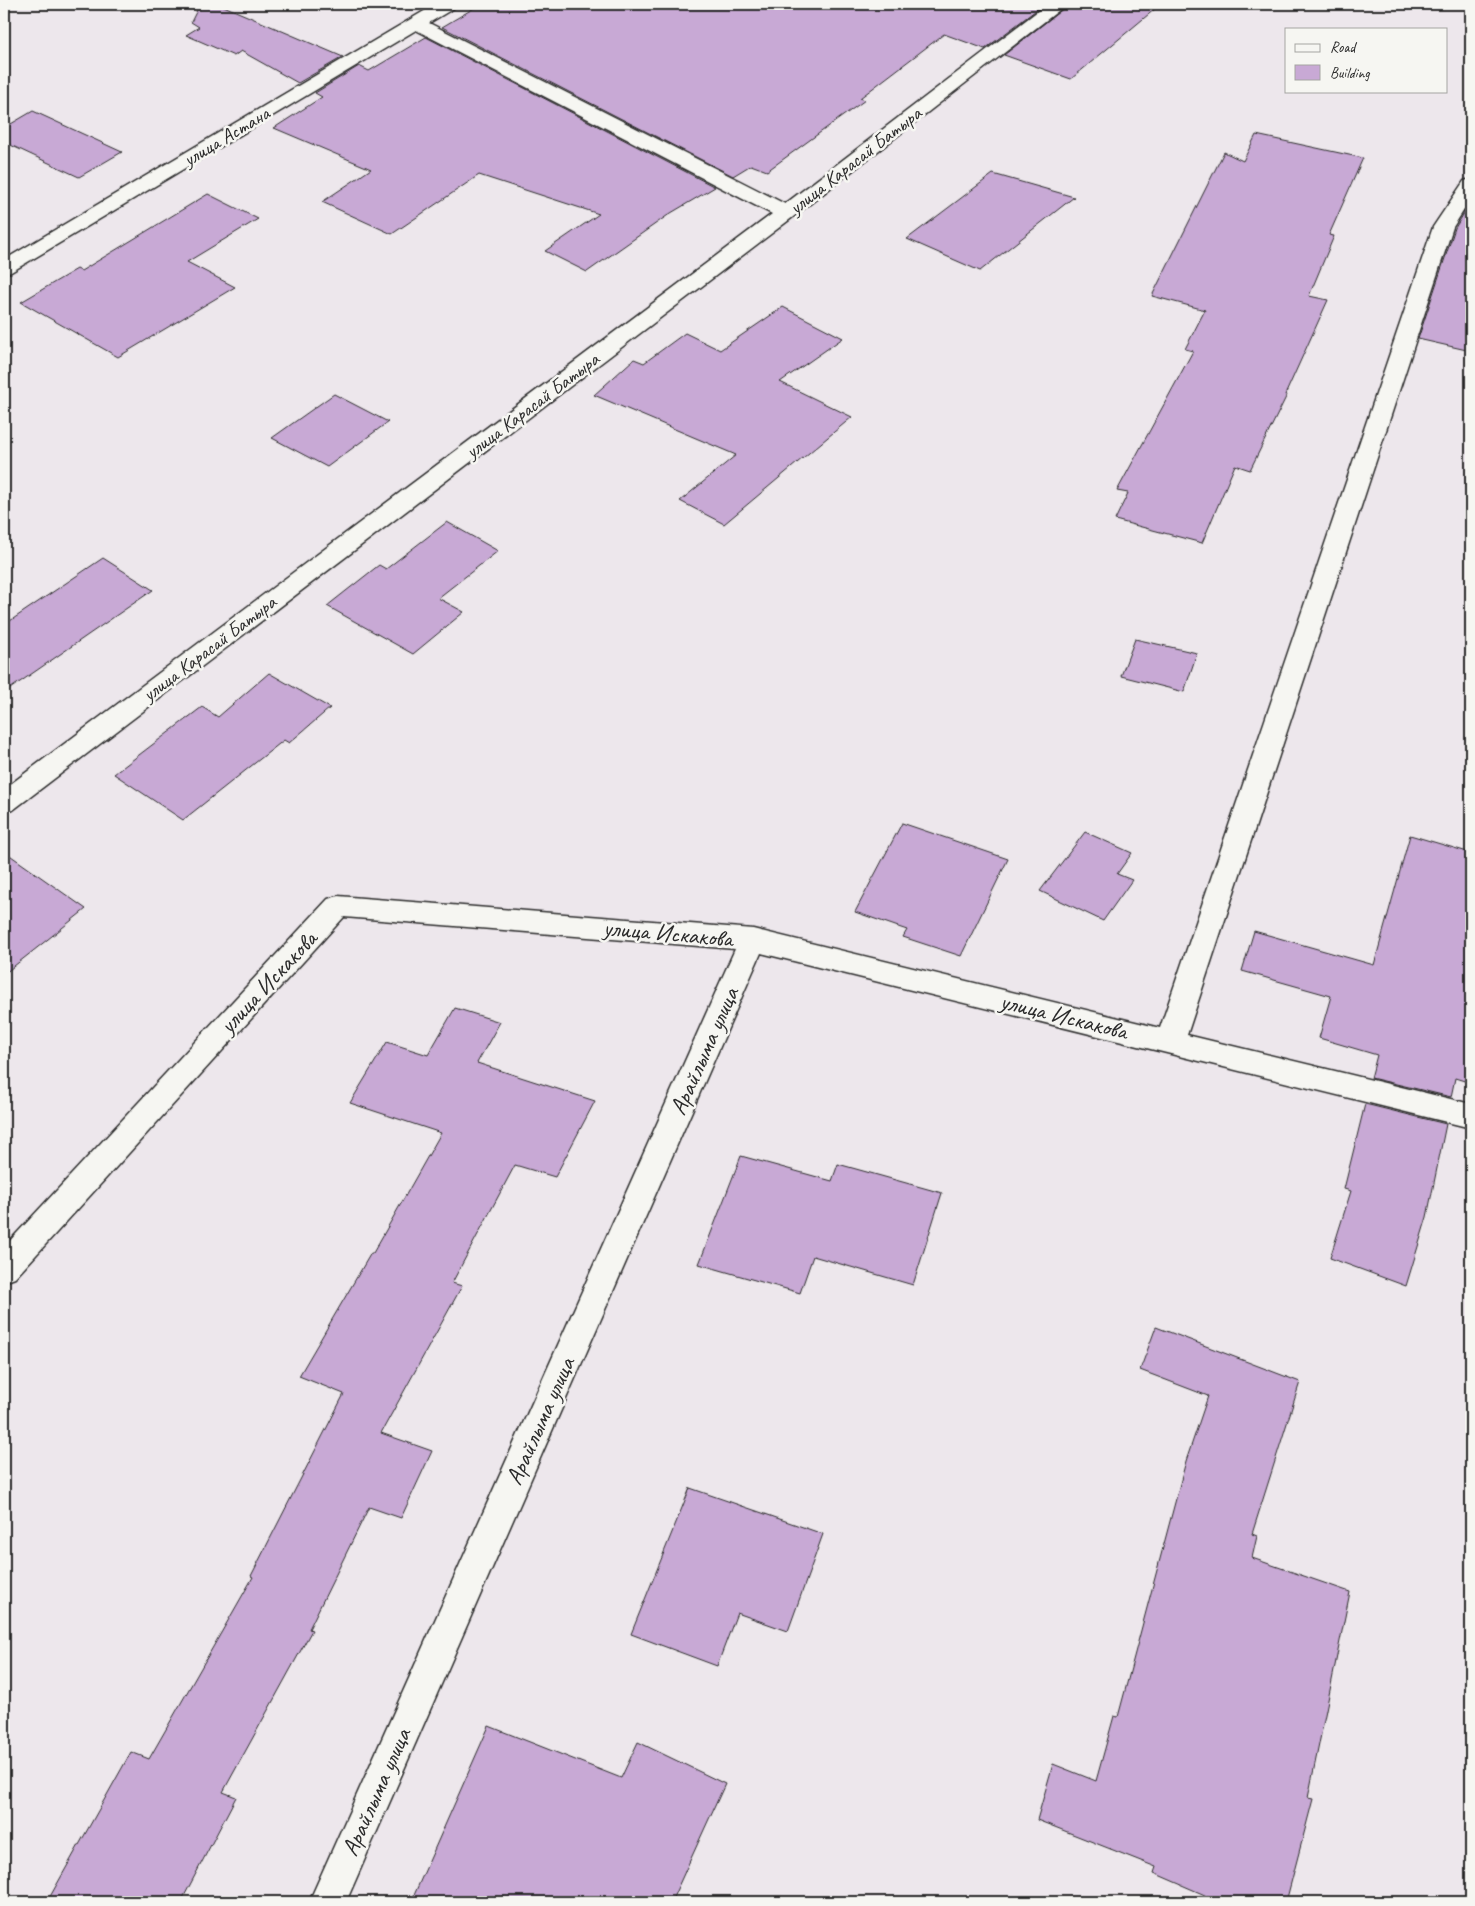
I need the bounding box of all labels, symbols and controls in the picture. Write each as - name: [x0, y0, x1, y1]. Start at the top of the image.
- legend: [1285, 28, 1448, 92]
- text: Road: [1330, 38, 1357, 57]
- text: Building: [1330, 64, 1370, 83]
- street label: улица Астана: [178, 100, 276, 172]
- street label: улица Карасай Батыра: [783, 100, 927, 220]
- street label: улица Карасай Батыра: [460, 346, 605, 464]
- street label: улица Карасай Батыра: [137, 589, 282, 707]
- street label: улица Искакова: [600, 912, 736, 954]
- street label: улица Искакова: [211, 923, 325, 1041]
- street label: Арайлыма улица: [663, 981, 746, 1119]
- street label: улица Искакова: [995, 985, 1133, 1047]
- street label: Арайлыма улица: [499, 1351, 582, 1489]
- street label: Арайлыма улица: [335, 1722, 418, 1860]

